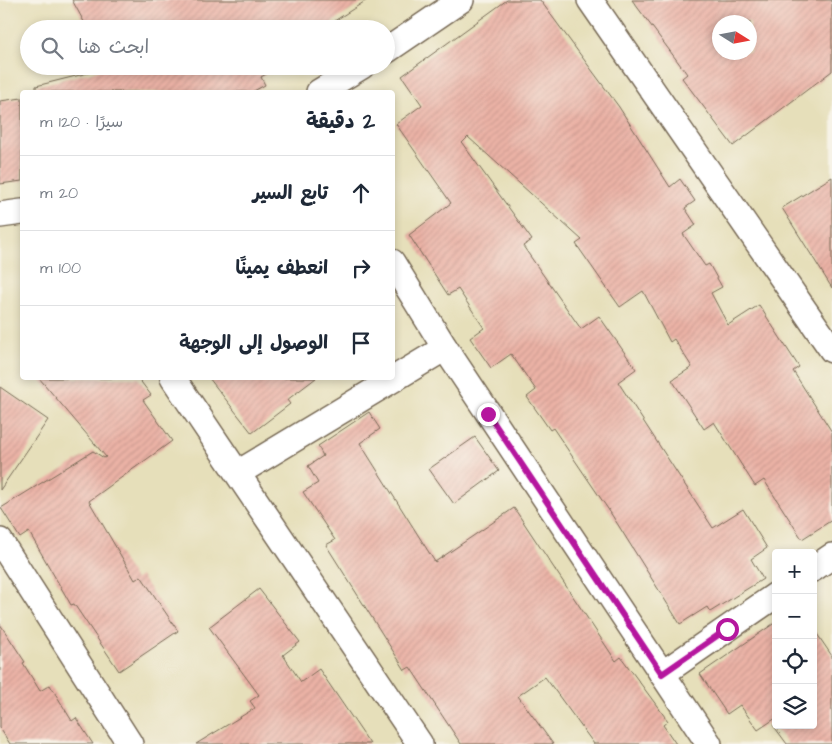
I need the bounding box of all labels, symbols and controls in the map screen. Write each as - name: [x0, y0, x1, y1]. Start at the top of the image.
- north arrow: [712, 15, 757, 60]
- search box: [20, 20, 395, 75]
- icon: search: [38, 34, 66, 62]
- text: ابحث هنا: [78, 34, 149, 61]
- text: 2 دقيقة: [306, 107, 375, 136]
- text: سيرًا · 120 m: [40, 111, 123, 133]
- icon: ahead: [347, 179, 375, 207]
- text: تابع السير: [253, 180, 328, 207]
- text: 20 m: [40, 182, 78, 204]
- icon: right: [347, 254, 375, 282]
- text: انعطف يمينًا: [236, 255, 328, 282]
- text: 100 m: [40, 257, 81, 279]
- icon: arrive: [347, 329, 375, 357]
- text: الوصول إلى الوجهة: [179, 330, 328, 357]
- route end: [477, 403, 500, 426]
- map controls: [772, 549, 817, 729]
- button: +: [772, 549, 817, 594]
- button: −: [772, 594, 817, 639]
- route start: [716, 618, 739, 641]
- button: locate: [772, 639, 817, 684]
- button: layers: [772, 684, 817, 729]

